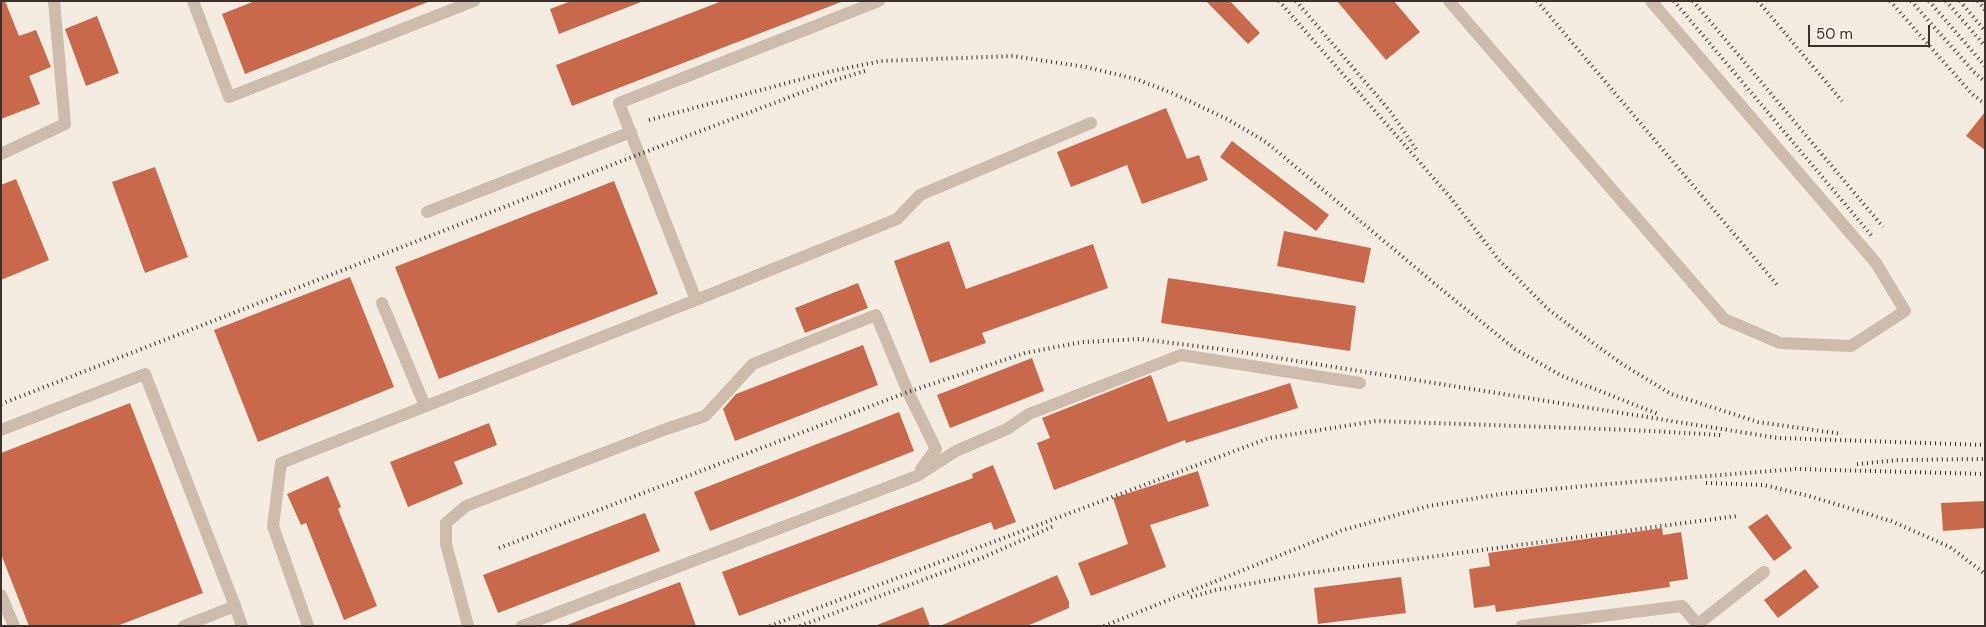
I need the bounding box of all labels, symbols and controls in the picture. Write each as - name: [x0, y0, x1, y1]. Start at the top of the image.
- scale bar: [1811, 15, 1934, 47]
- text: 50 m: [1816, 24, 1853, 44]

